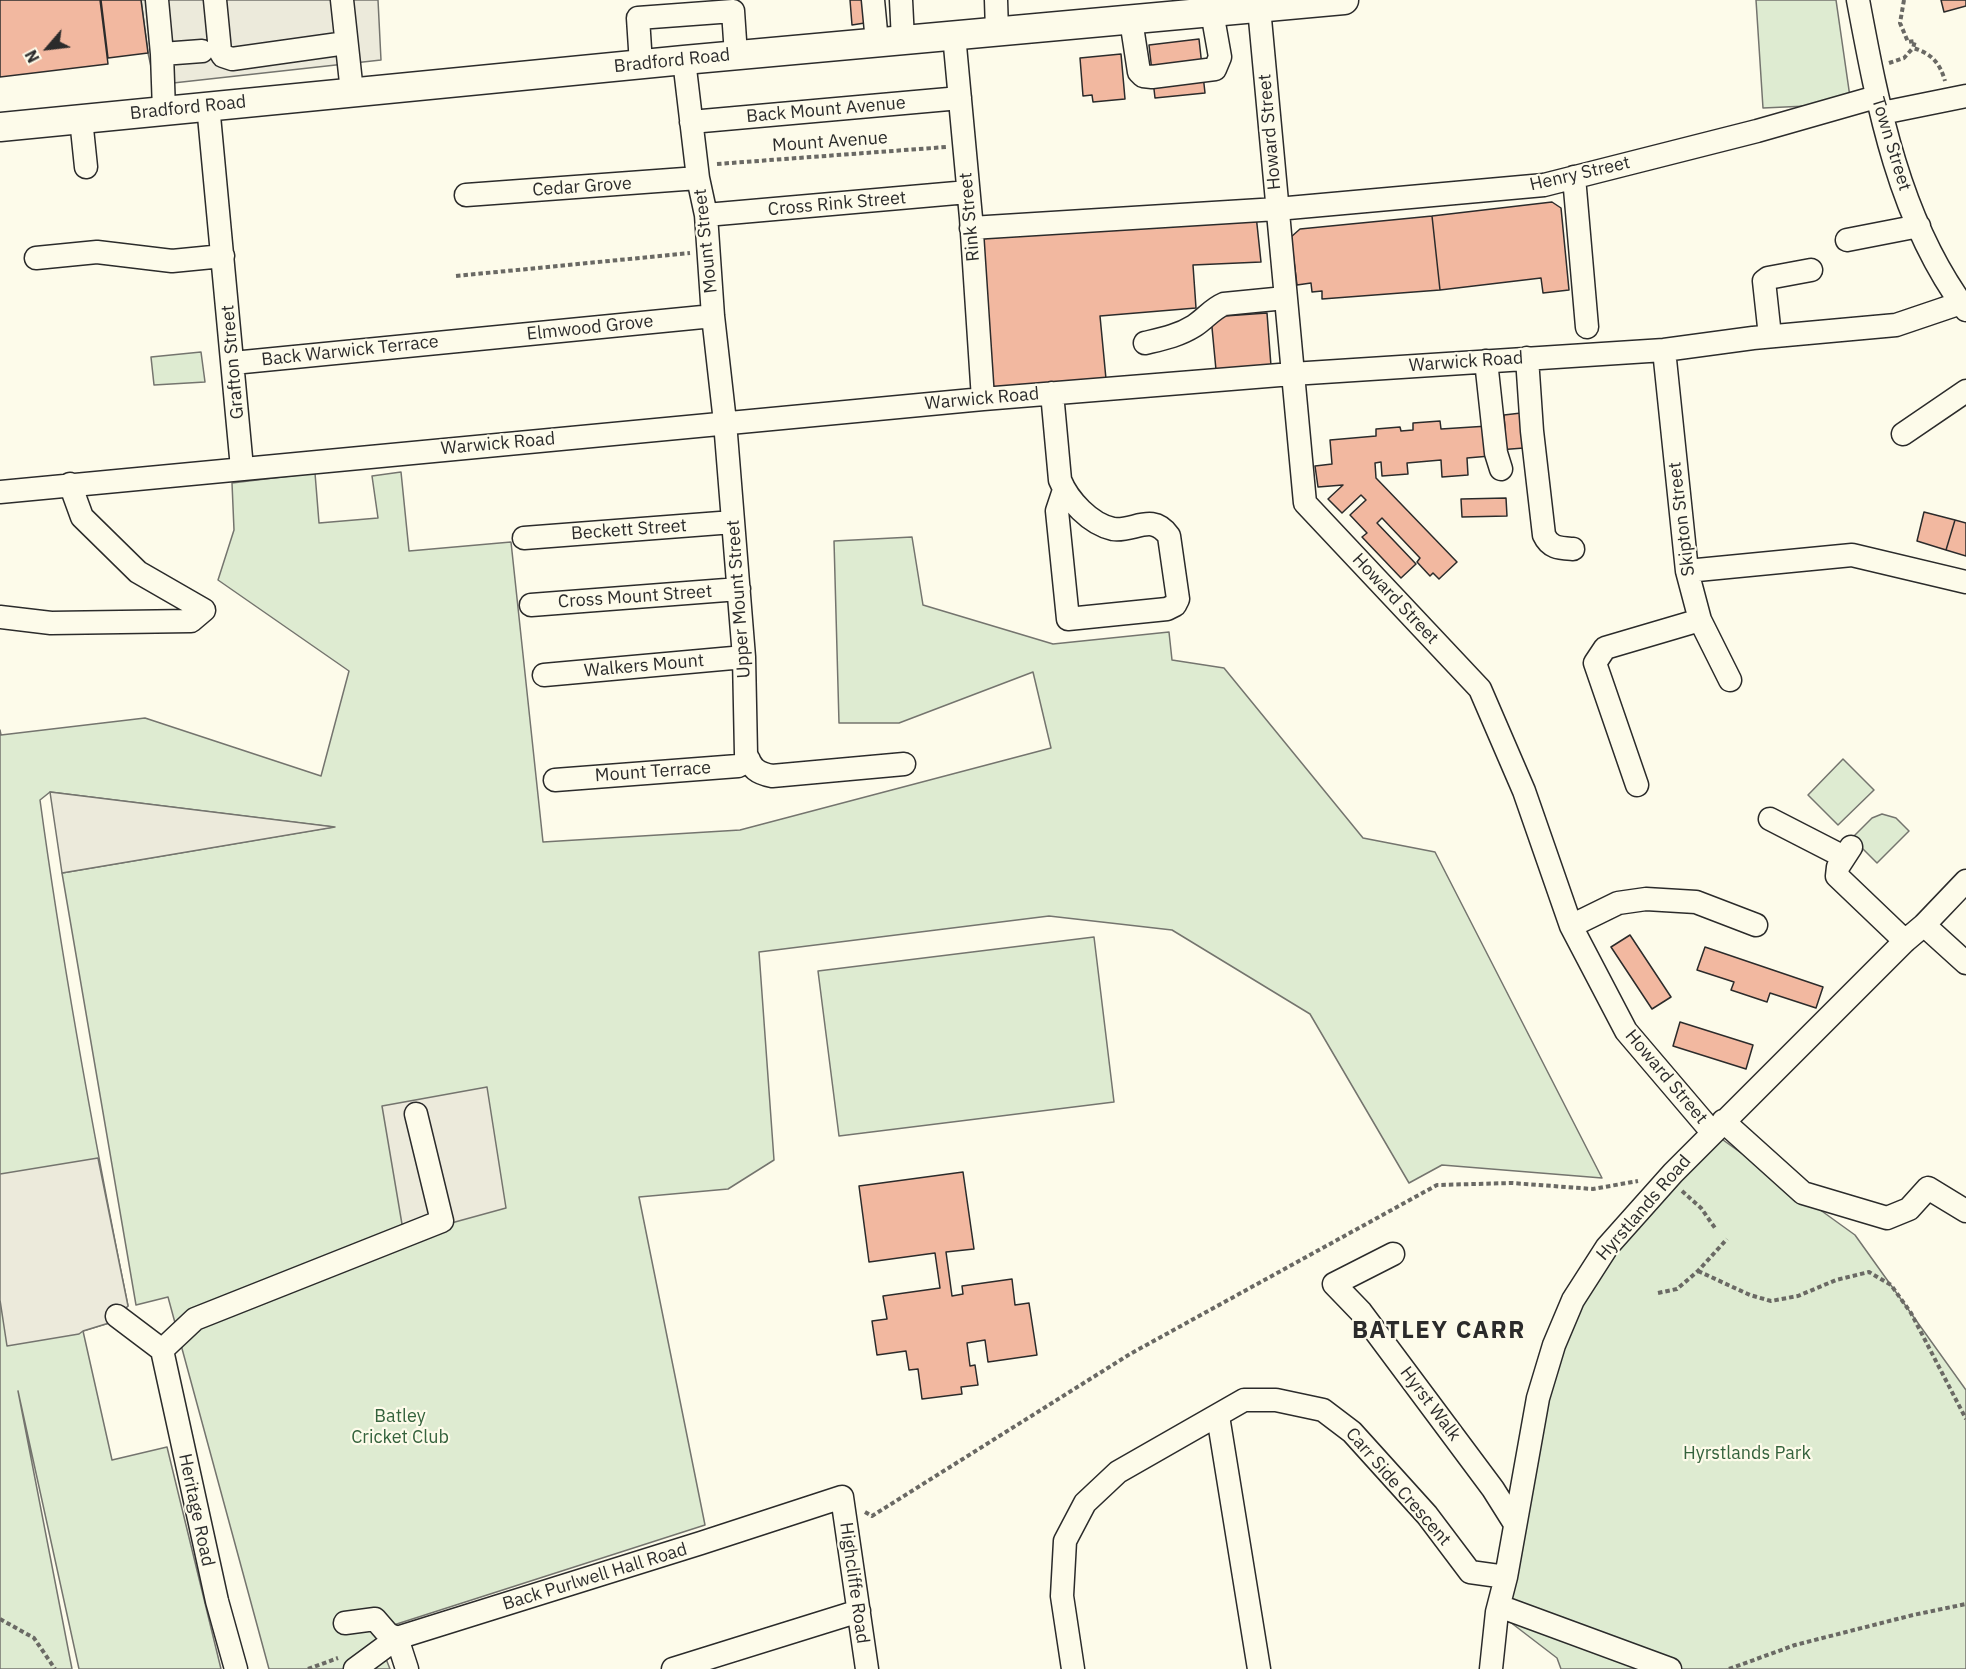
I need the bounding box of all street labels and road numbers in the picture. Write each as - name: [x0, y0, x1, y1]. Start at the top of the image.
- street label: Bradford Road: [613, 44, 731, 78]
- street label: Howard Street: [1254, 73, 1286, 191]
- street label: Bradford Road: [129, 91, 247, 125]
- street label: Back Mount Avenue: [745, 92, 907, 128]
- street label: Town Street: [1867, 95, 1915, 193]
- street label: Mount Avenue: [771, 127, 889, 157]
- street label: Henry Street: [1528, 152, 1632, 196]
- street label: Rink Street: [955, 172, 985, 262]
- street label: Cedar Grove: [532, 173, 632, 201]
- street label: Cross Rink Street: [767, 187, 907, 221]
- street label: Mount Street: [690, 188, 722, 294]
- street label: Grafton Street: [217, 304, 249, 420]
- street label: Elmwood Grove: [526, 311, 654, 345]
- street label: Back Warwick Terrace: [260, 331, 440, 371]
- street label: Warwick Road: [1408, 347, 1524, 377]
- street label: Warwick Road: [924, 383, 1040, 415]
- street label: Warwick Road: [440, 428, 556, 460]
- street label: Skipton Street: [1664, 461, 1700, 577]
- street label: Beckett Street: [570, 515, 688, 545]
- street label: Upper Mount Street: [723, 519, 755, 679]
- street label: Howard Street: [1347, 549, 1443, 649]
- street label: Cross Mount Street: [557, 581, 713, 613]
- street label: Walkers Mount: [583, 650, 705, 682]
- street label: Mount Terrace: [594, 757, 712, 787]
- street label: Howard Street: [1620, 1025, 1712, 1129]
- street label: Hyrstlands Road: [1592, 1151, 1696, 1265]
- street label: Hyrst Walk: [1395, 1363, 1465, 1445]
- street label: Carr Side Crescent: [1341, 1424, 1455, 1550]
- street label: Heritage Road: [174, 1452, 218, 1568]
- street label: Highcliffe Road: [835, 1521, 873, 1645]
- street label: Back Purlwell Hall Road: [500, 1539, 690, 1615]

